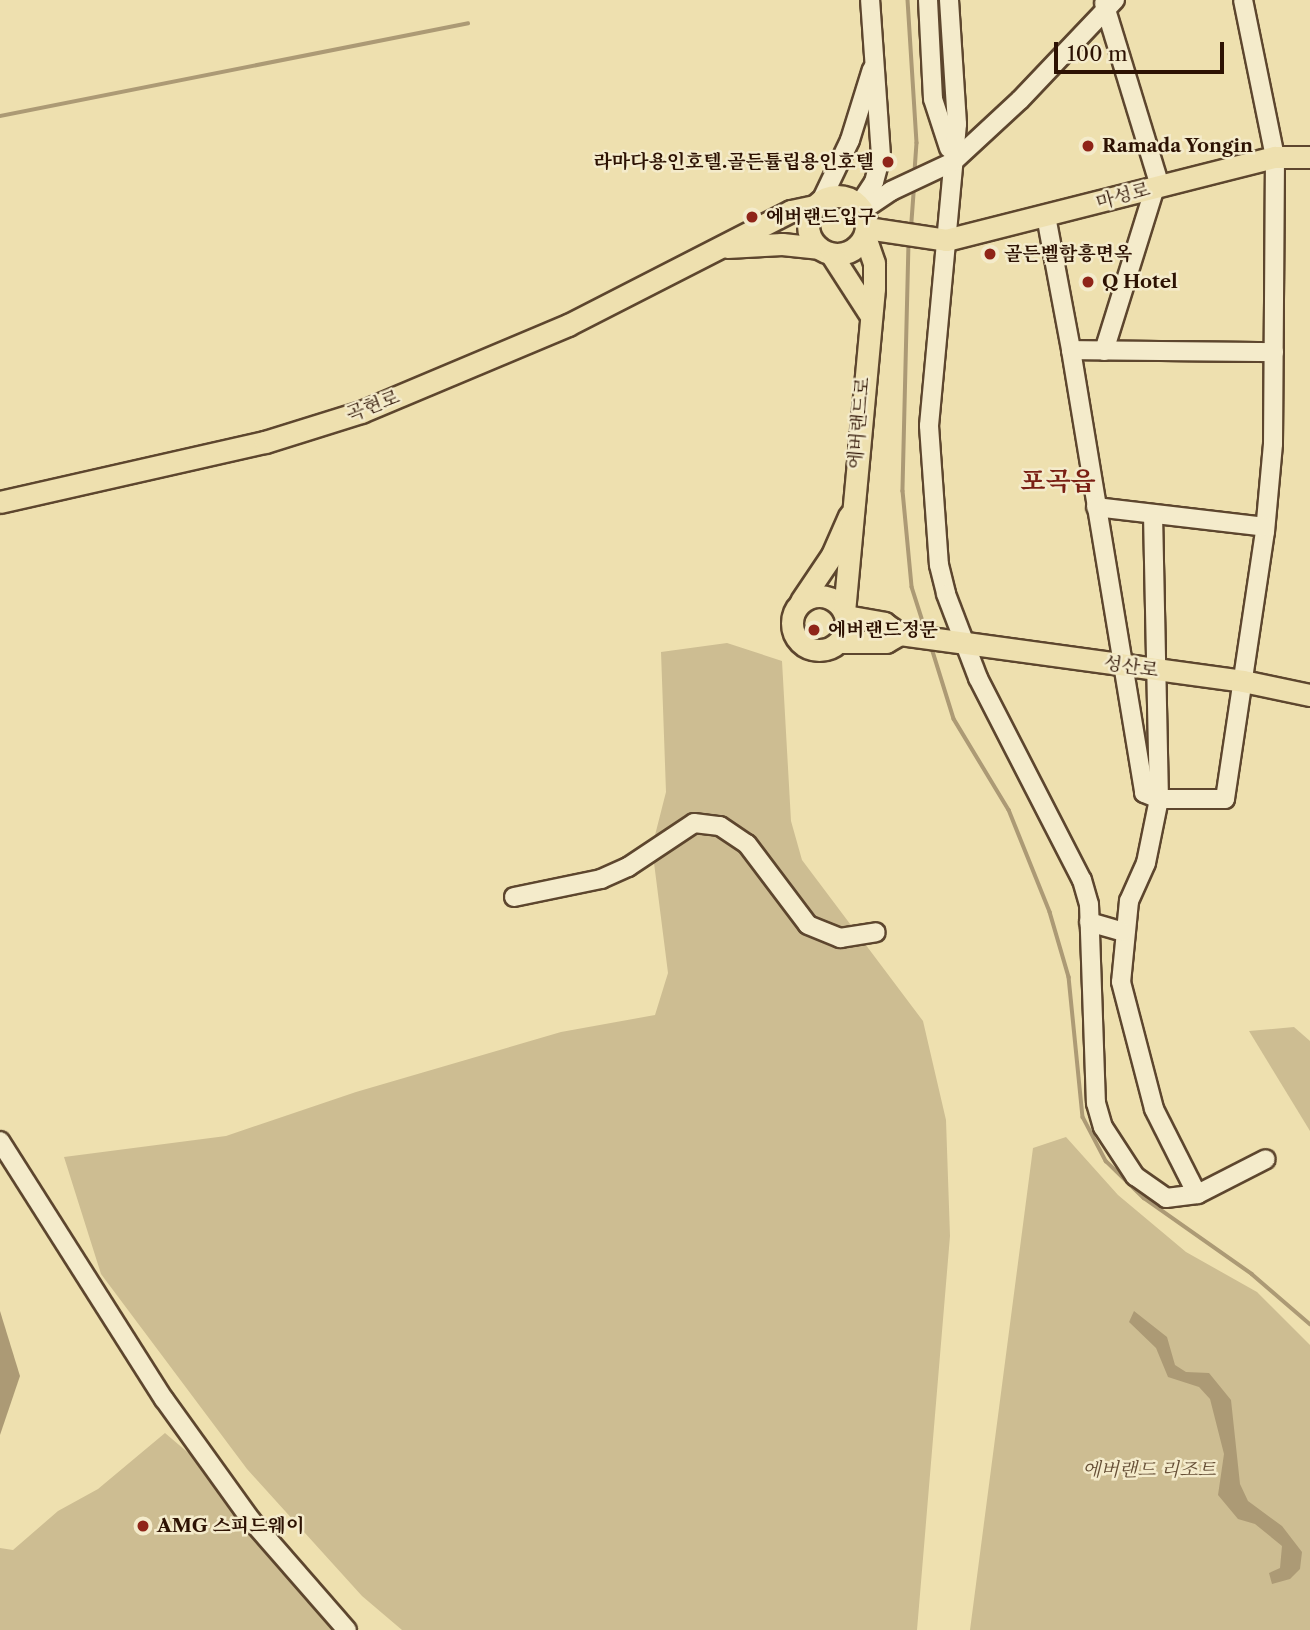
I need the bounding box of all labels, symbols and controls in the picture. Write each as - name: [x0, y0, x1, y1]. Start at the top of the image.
- scale bar: [1058, 28, 1228, 72]
- text: 100 m: [1067, 41, 1128, 66]
- place label: Ramada Yongin: [1102, 135, 1254, 157]
- marker: Ramada Yongin: [1080, 138, 1096, 154]
- place label: 라마다용인호텔.골든튤립용인호텔: [593, 151, 874, 173]
- marker: 라마다용인호텔.골든튤립용인호텔: [880, 154, 896, 170]
- street label: 마성로: [1093, 178, 1153, 214]
- place label: 에버랜드입구: [766, 206, 876, 228]
- marker: 에버랜드입구: [744, 209, 760, 225]
- place label: 골든벨함흥면옥: [1004, 243, 1132, 265]
- marker: 골든벨함흥면옥: [982, 246, 998, 262]
- place label: Q Hotel: [1102, 271, 1178, 293]
- marker: Q Hotel: [1080, 274, 1096, 290]
- street label: 에버랜드로: [844, 376, 874, 470]
- street label: 곡현로: [343, 385, 403, 427]
- district label: 포곡읍: [1020, 466, 1096, 498]
- place label: 에버랜드정문: [828, 619, 938, 641]
- marker: 에버랜드정문: [806, 622, 822, 638]
- street label: 성산로: [1102, 652, 1160, 682]
- park label: 에버랜드 리조트: [1082, 1459, 1216, 1481]
- place label: AMG 스피드웨이: [157, 1515, 304, 1537]
- marker: AMG 스피드웨이: [135, 1518, 151, 1534]

